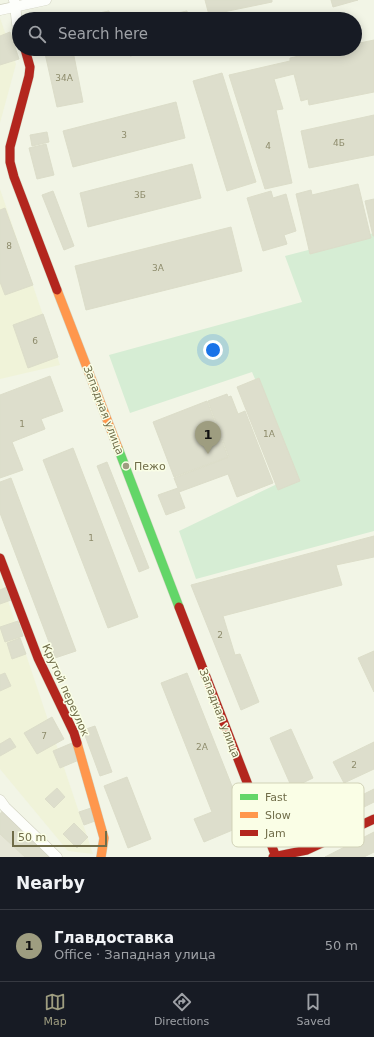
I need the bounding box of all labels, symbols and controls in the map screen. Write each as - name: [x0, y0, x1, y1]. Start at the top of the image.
- search box: [12, 12, 362, 56]
- icon: search: [26, 23, 48, 45]
- text: Search here: [58, 25, 148, 43]
- house number: 34А: [55, 73, 74, 83]
- house number: 3: [121, 130, 127, 140]
- house number: 4Б: [333, 138, 345, 148]
- house number: 4: [265, 141, 271, 151]
- house number: 3Б: [134, 190, 146, 200]
- house number: 8: [6, 241, 12, 251]
- house number: 3А: [152, 263, 165, 273]
- house number: 6: [32, 336, 38, 346]
- your location: [203, 340, 223, 360]
- street label: Западная улица: [81, 364, 126, 457]
- house number: 1: [19, 419, 25, 429]
- pin: 1: [195, 421, 221, 454]
- house number: 1А: [263, 429, 276, 439]
- place label: Пежо: [134, 460, 166, 473]
- marker: Пежо: [121, 461, 131, 471]
- house number: 1: [88, 533, 94, 543]
- house number: 2: [217, 630, 223, 640]
- street label: Крутой переулок: [39, 642, 92, 739]
- street label: Западная улица: [197, 667, 242, 760]
- house number: 7: [41, 731, 47, 741]
- house number: 2А: [196, 742, 209, 752]
- house number: 2: [351, 760, 357, 770]
- legend: [232, 783, 364, 847]
- text: Fast: [265, 791, 288, 804]
- text: Slow: [265, 809, 291, 822]
- text: Jam: [264, 827, 286, 840]
- scale bar: [12, 829, 107, 848]
- text: 50 m: [18, 831, 46, 844]
- text: Nearby: [16, 873, 85, 893]
- text: Главдоставка: [54, 929, 174, 947]
- text: 1: [24, 938, 34, 953]
- text: 50 m: [325, 938, 358, 953]
- text: Office · Западная улица: [54, 947, 216, 962]
- tab: Map: [44, 991, 67, 1028]
- tab: Directions: [154, 991, 209, 1028]
- tab: Saved: [296, 991, 330, 1028]

